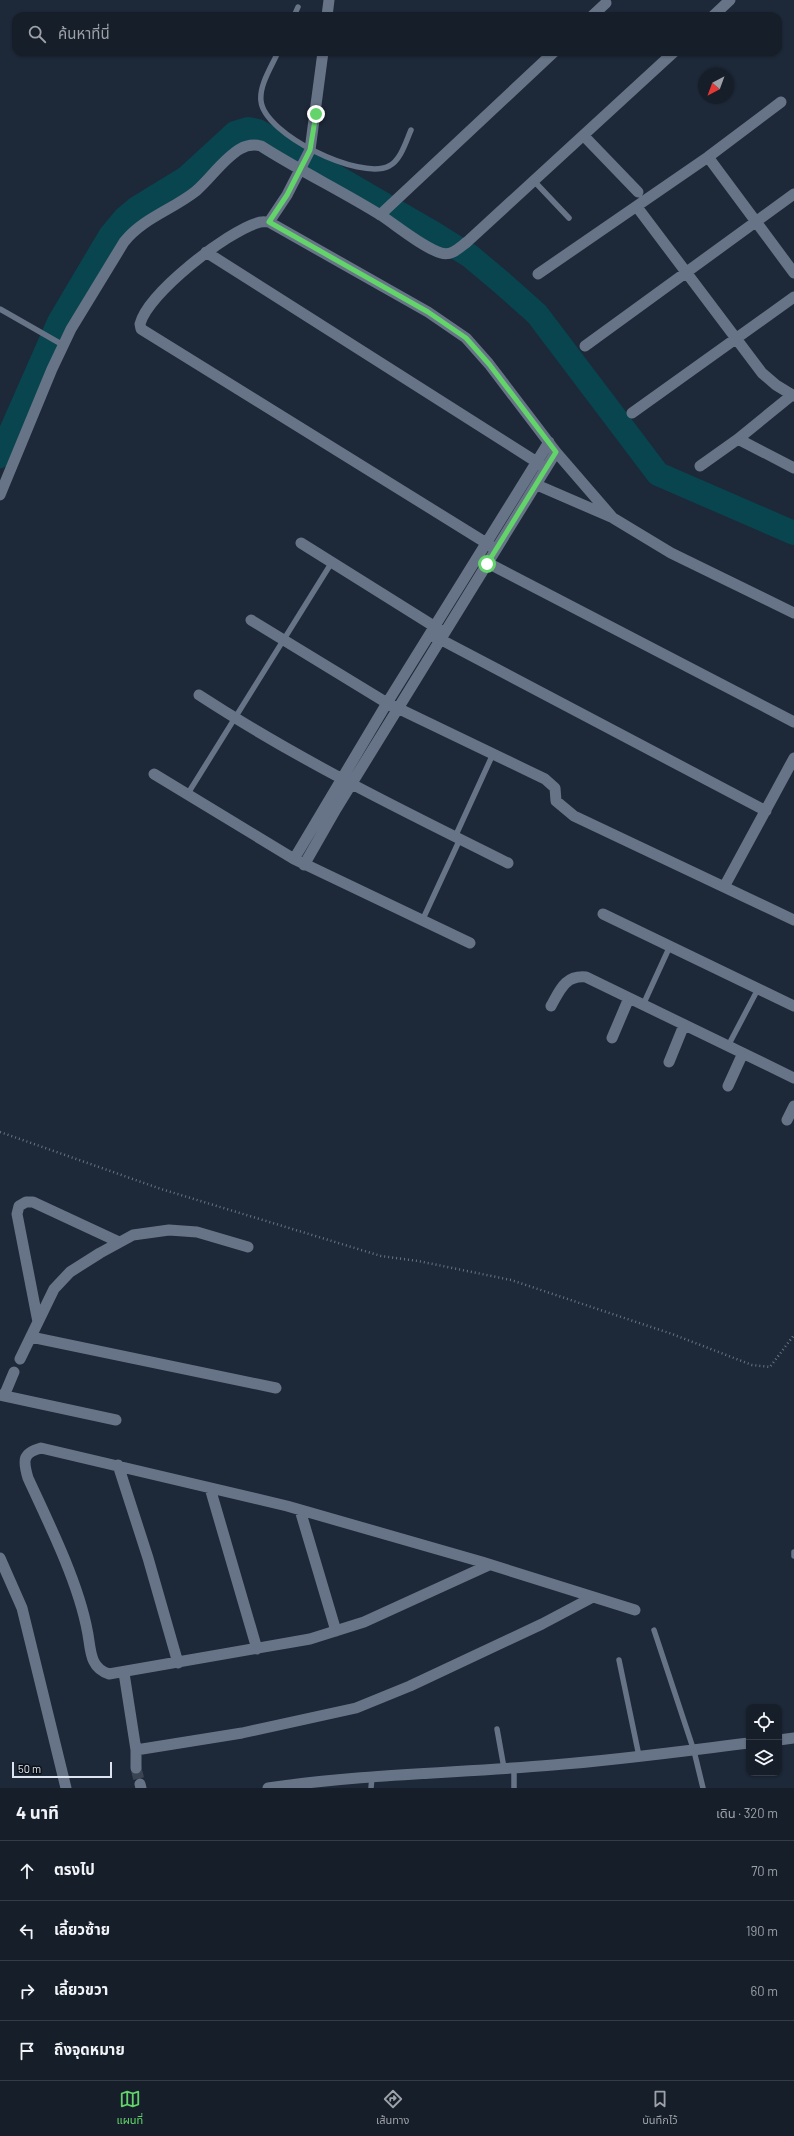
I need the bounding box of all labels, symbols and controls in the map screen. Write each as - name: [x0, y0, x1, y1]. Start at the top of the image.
- search box: [12, 12, 782, 56]
- icon: search: [26, 23, 48, 45]
- text: ค้นหาที่นี่: [58, 24, 110, 42]
- north arrow: [698, 68, 734, 104]
- route end: [307, 105, 325, 123]
- route start: [478, 555, 496, 573]
- map controls: [746, 1704, 782, 1776]
- button: locate: [746, 1704, 782, 1740]
- button: layers: [746, 1740, 782, 1776]
- scale bar: [12, 1760, 112, 1779]
- text: 50 m: [18, 1762, 41, 1775]
- text: 4 นาที: [16, 1802, 59, 1822]
- text: เดิน · 320 m: [716, 1805, 778, 1821]
- icon: ahead: [16, 1860, 38, 1882]
- text: ตรงไป: [54, 1860, 95, 1878]
- text: 70 m: [751, 1863, 778, 1879]
- icon: left: [16, 1920, 38, 1942]
- text: เลี้ยวซ้าย: [54, 1920, 110, 1938]
- text: 190 m: [746, 1923, 778, 1939]
- icon: right: [16, 1980, 38, 2002]
- text: เลี้ยวขวา: [54, 1980, 108, 1998]
- text: 60 m: [751, 1983, 778, 1999]
- icon: arrive: [16, 2040, 38, 2062]
- text: ถึงจุดหมาย: [54, 2040, 125, 2058]
- tab: แผนที่: [116, 2088, 143, 2129]
- tab: เส้นทาง: [376, 2088, 409, 2129]
- tab: บันทึกไว้: [642, 2088, 678, 2129]

